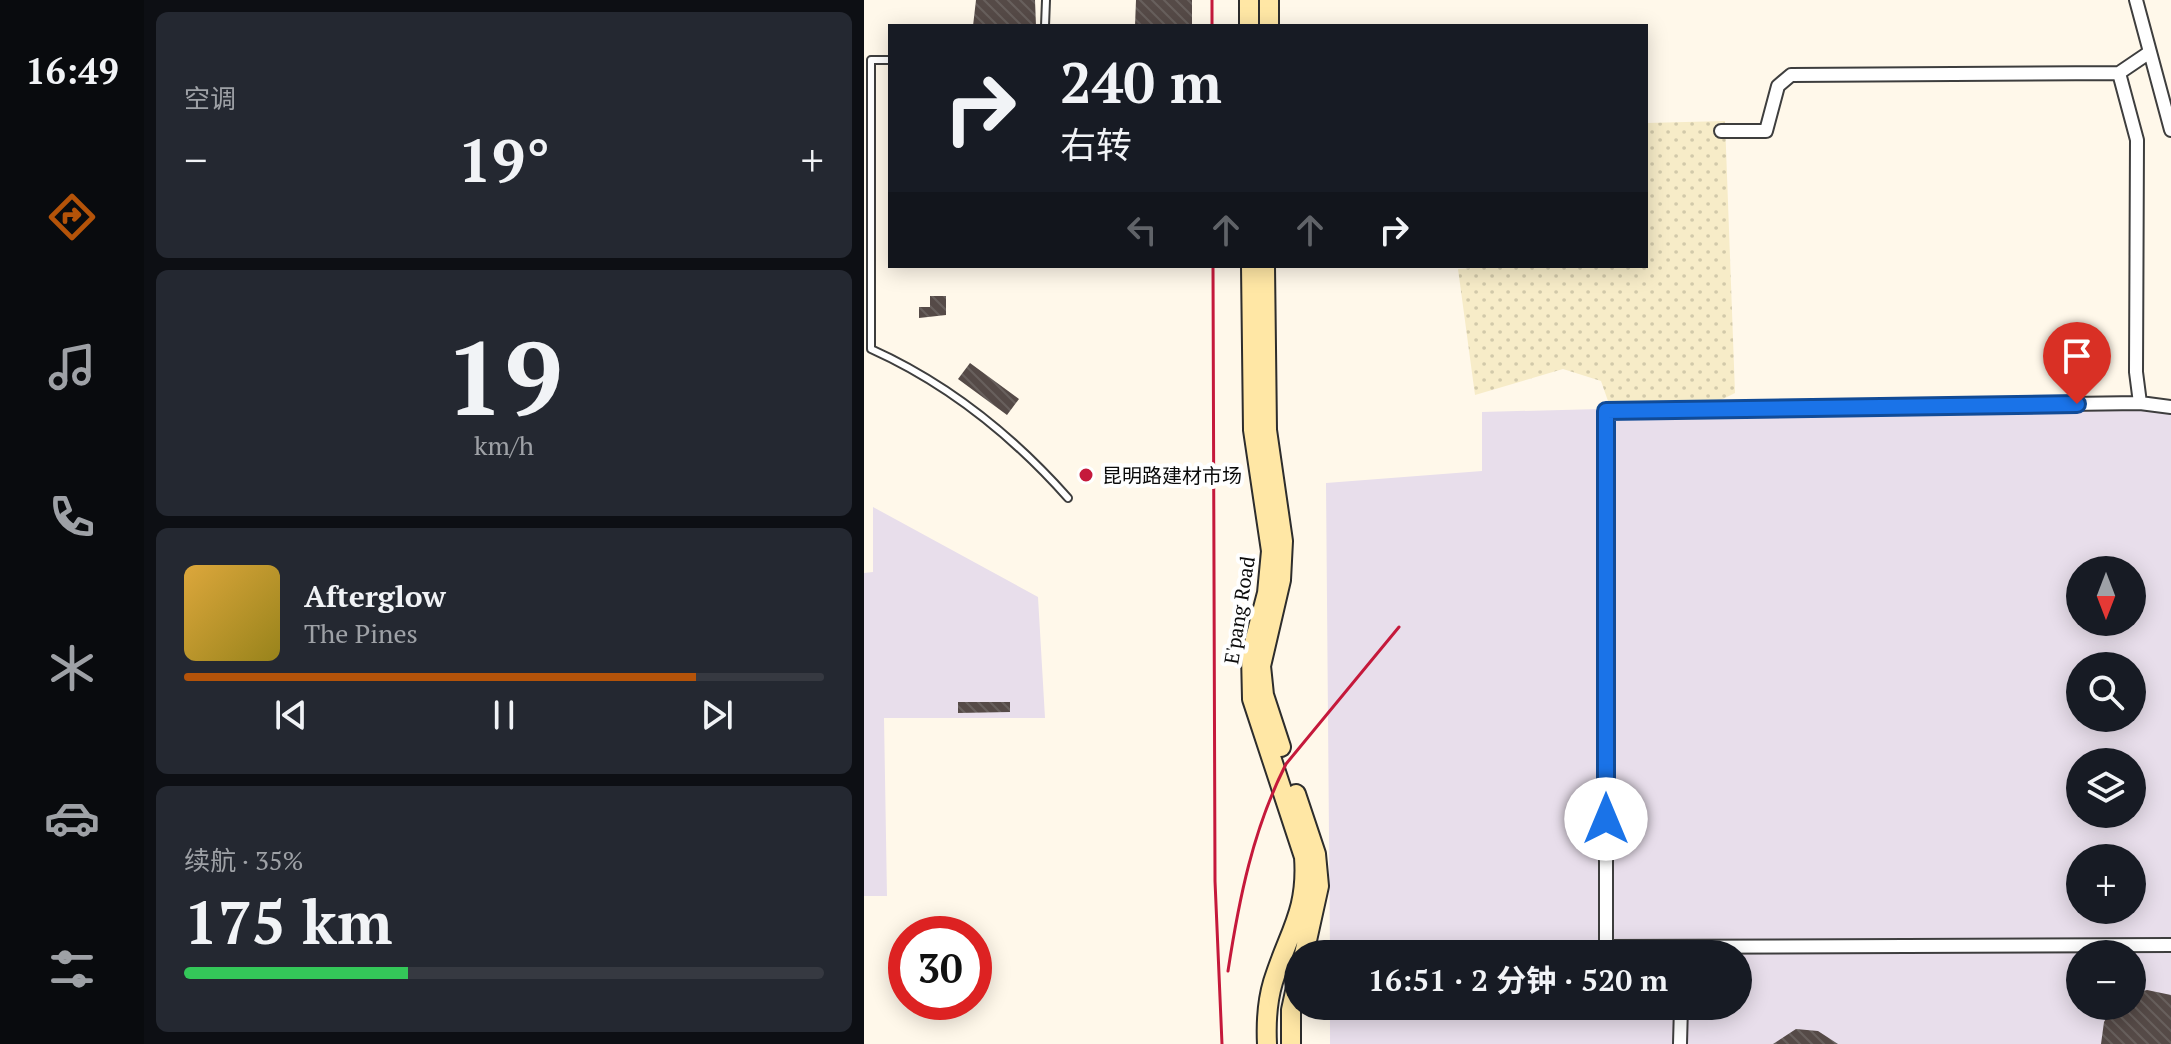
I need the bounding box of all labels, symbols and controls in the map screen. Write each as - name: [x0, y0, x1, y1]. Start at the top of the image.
- text: 240 m: [1060, 45, 1222, 119]
- text: 16:49: [25, 47, 119, 94]
- icon: right: [928, 56, 1032, 160]
- text: 空调: [184, 81, 236, 115]
- text: 19°: [458, 120, 550, 199]
- text: 右转: [1060, 121, 1132, 168]
- text: −: [184, 130, 207, 189]
- text: +: [801, 130, 824, 189]
- icon: directions: [44, 189, 100, 245]
- icon: left: [1120, 208, 1164, 252]
- icon: ahead: [1204, 208, 1248, 252]
- icon: ahead: [1288, 208, 1332, 252]
- icon: right: [1372, 208, 1416, 252]
- text: 19: [445, 307, 563, 445]
- pin: [2043, 322, 2111, 404]
- icon: arrive: [2055, 334, 2099, 378]
- icon: music: [44, 339, 100, 395]
- text: km/h: [474, 428, 534, 462]
- place label: 昆明路建材市场: [1102, 462, 1242, 489]
- marker: 昆明路建材市场: [1077, 466, 1095, 484]
- icon: phone: [44, 489, 100, 545]
- street label: E'pang Road: [1217, 554, 1261, 666]
- north arrow: [2066, 556, 2146, 636]
- map controls: [2066, 556, 2146, 1020]
- text: Afterglow: [304, 576, 446, 616]
- text: The Pines: [304, 616, 418, 650]
- icon: climate: [44, 640, 100, 696]
- button: search: [2066, 652, 2146, 732]
- icon: previous: [269, 693, 313, 737]
- icon: pause: [482, 693, 526, 737]
- icon: next: [695, 693, 739, 737]
- button: layers: [2066, 748, 2146, 828]
- position arrow: [1564, 777, 1648, 861]
- icon: car: [44, 790, 100, 846]
- text: 续航 · 35%: [184, 843, 304, 877]
- button: +: [2066, 844, 2146, 924]
- text: 175 km: [184, 882, 392, 961]
- speed limit sign: 30: [888, 916, 992, 1020]
- button: −: [2066, 940, 2146, 1020]
- icon: filters: [44, 941, 100, 997]
- text: 16:51 · 2 分钟 · 520 m: [1368, 960, 1668, 1000]

